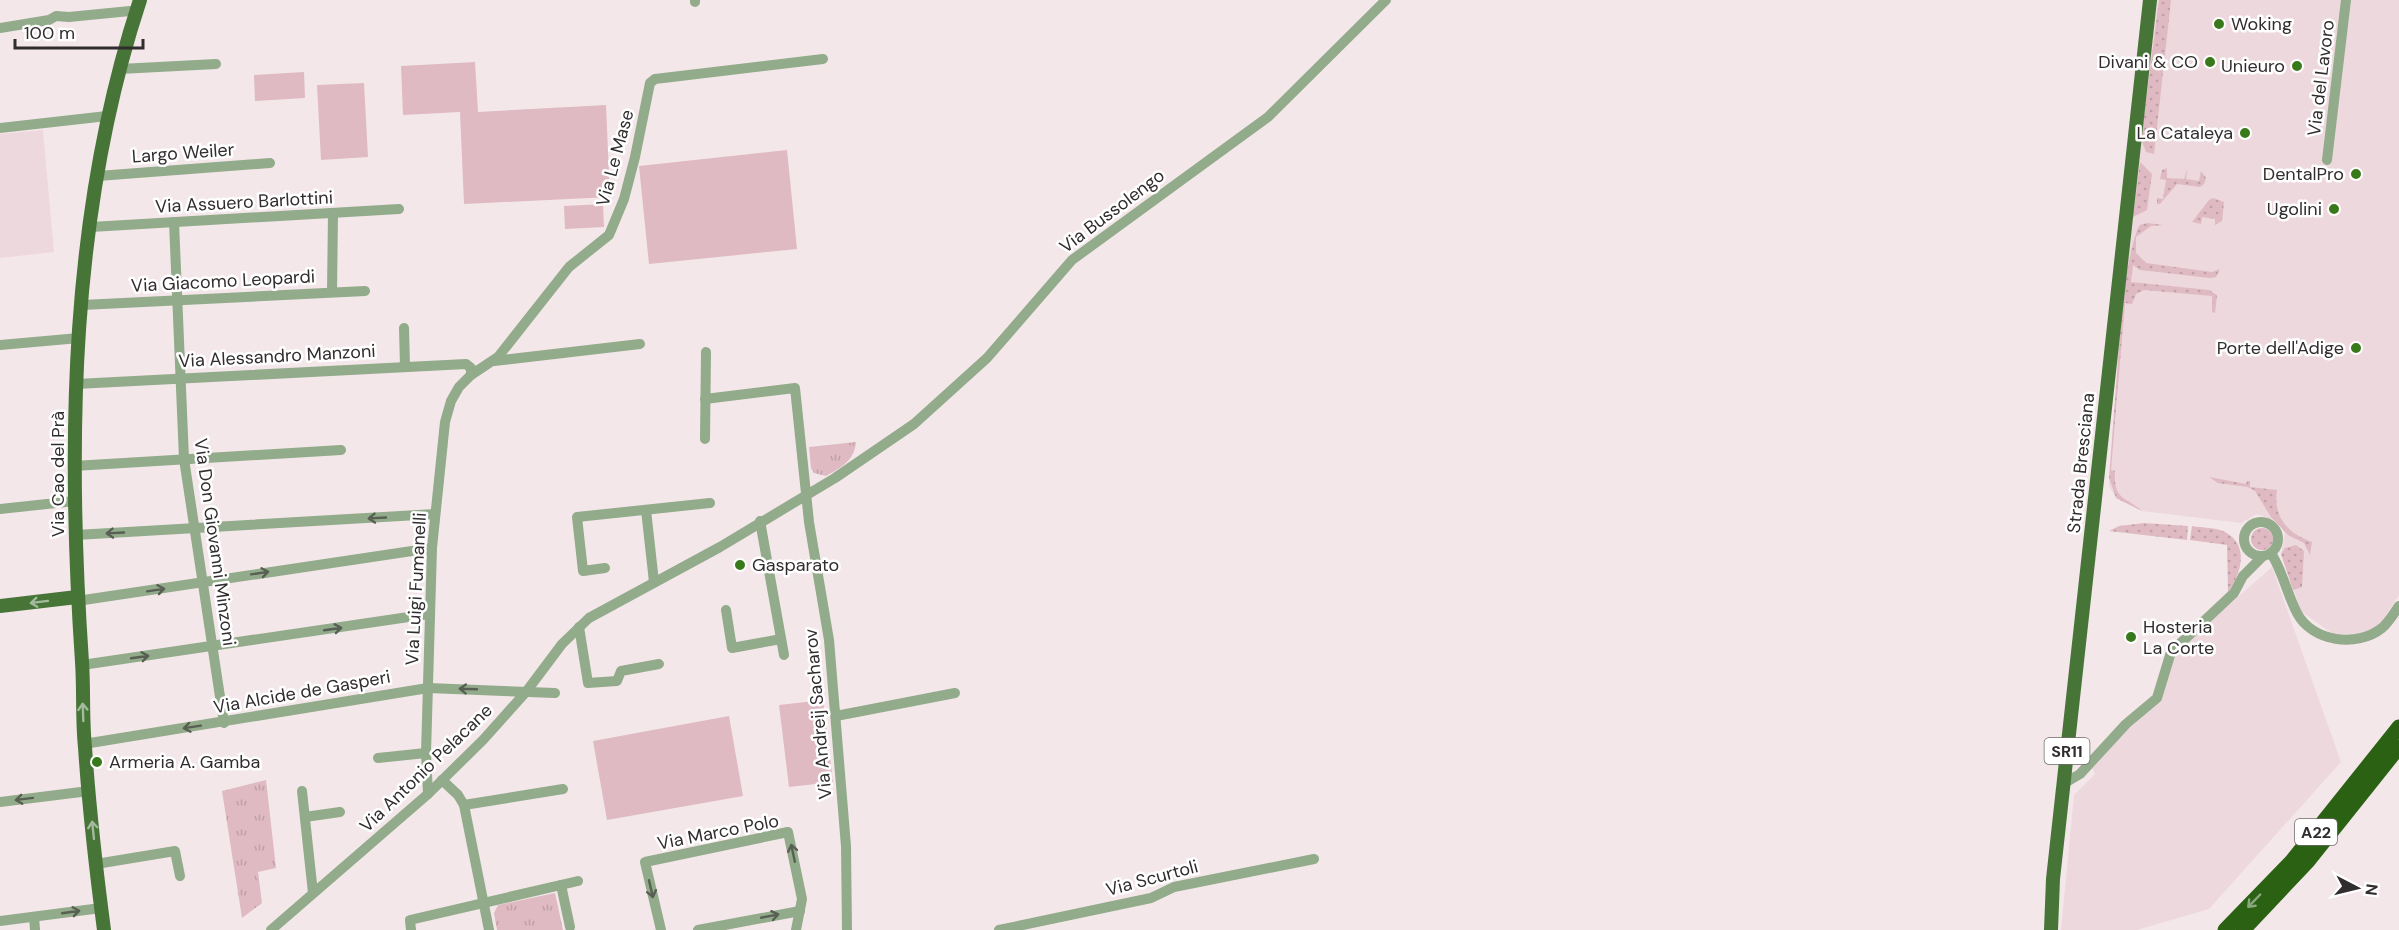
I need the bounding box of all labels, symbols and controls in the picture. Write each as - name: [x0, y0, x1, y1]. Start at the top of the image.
- scale bar: [15, 12, 142, 50]
- place label: Woking: [2231, 12, 2292, 36]
- marker: Woking: [2212, 17, 2226, 31]
- street label: Via del Lavoro: [2302, 19, 2340, 137]
- text: 100 m: [24, 21, 75, 45]
- place label: Divani & CO: [2098, 50, 2198, 74]
- place label: Unieuro: [2221, 54, 2285, 78]
- marker: Divani & CO: [2203, 55, 2217, 69]
- marker: Unieuro: [2290, 59, 2304, 73]
- street label: Via Le Mase: [591, 107, 639, 209]
- place label: La Cataleya: [2137, 121, 2233, 145]
- marker: La Cataleya: [2238, 126, 2252, 140]
- street label: Largo Weiler: [131, 137, 235, 169]
- place label: DentalPro: [2263, 162, 2344, 186]
- street label: Via Bussolengo: [1055, 164, 1169, 258]
- marker: DentalPro: [2349, 167, 2363, 181]
- street label: Via Assuero Barlottini: [154, 185, 334, 219]
- place label: Ugolini: [2267, 197, 2322, 221]
- marker: Ugolini: [2327, 202, 2341, 216]
- street label: Via Giacomo Leopardi: [130, 264, 316, 298]
- place label: Porte dell'Adige: [2217, 336, 2344, 360]
- street label: Via Alessandro Manzoni: [178, 339, 376, 373]
- marker: Porte dell'Adige: [2349, 341, 2363, 355]
- street label: Strada Bresciana: [2062, 392, 2100, 534]
- street label: Via Cao del Prà: [46, 411, 70, 537]
- street label: Via Don Giovanni Minzoni: [189, 437, 241, 647]
- one-way arrow: [367, 512, 387, 523]
- street label: Via Luigi Fumanelli: [400, 512, 432, 666]
- one-way arrow: [105, 527, 125, 538]
- place label: Gasparato: [752, 553, 839, 577]
- marker: Gasparato: [733, 558, 747, 572]
- one-way arrow: [250, 568, 270, 579]
- one-way arrow: [146, 584, 165, 595]
- one-way arrow: [29, 596, 49, 607]
- place label: Hosteria La Corte: [2143, 615, 2214, 660]
- one-way arrow: [322, 623, 342, 634]
- street label: Via Andreij Sacharov: [799, 627, 837, 800]
- marker: Hosteria La Corte: [2124, 630, 2138, 644]
- one-way arrow: [130, 651, 149, 662]
- street label: Via Alcide de Gasperi: [212, 665, 392, 719]
- one-way arrow: [458, 684, 478, 695]
- street label: Via Antonio Pelacane: [355, 698, 497, 838]
- one-way arrow: [78, 702, 89, 722]
- one-way arrow: [183, 722, 203, 733]
- road number: SR11: [2044, 738, 2090, 764]
- place label: Armeria A. Gamba: [109, 750, 260, 774]
- marker: Armeria A. Gamba: [90, 755, 104, 769]
- one-way arrow: [14, 794, 34, 805]
- street label: Via Marco Polo: [655, 808, 781, 856]
- road number: A22: [2295, 819, 2337, 845]
- one-way arrow: [87, 821, 98, 841]
- one-way arrow: [786, 844, 798, 863]
- street label: Via Scurtoli: [1103, 854, 1201, 902]
- north arrow: [2327, 858, 2387, 918]
- one-way arrow: [646, 878, 657, 898]
- text: N: [2360, 883, 2383, 897]
- one-way arrow: [2246, 893, 2261, 908]
- one-way arrow: [61, 906, 81, 917]
- one-way arrow: [759, 910, 779, 921]

